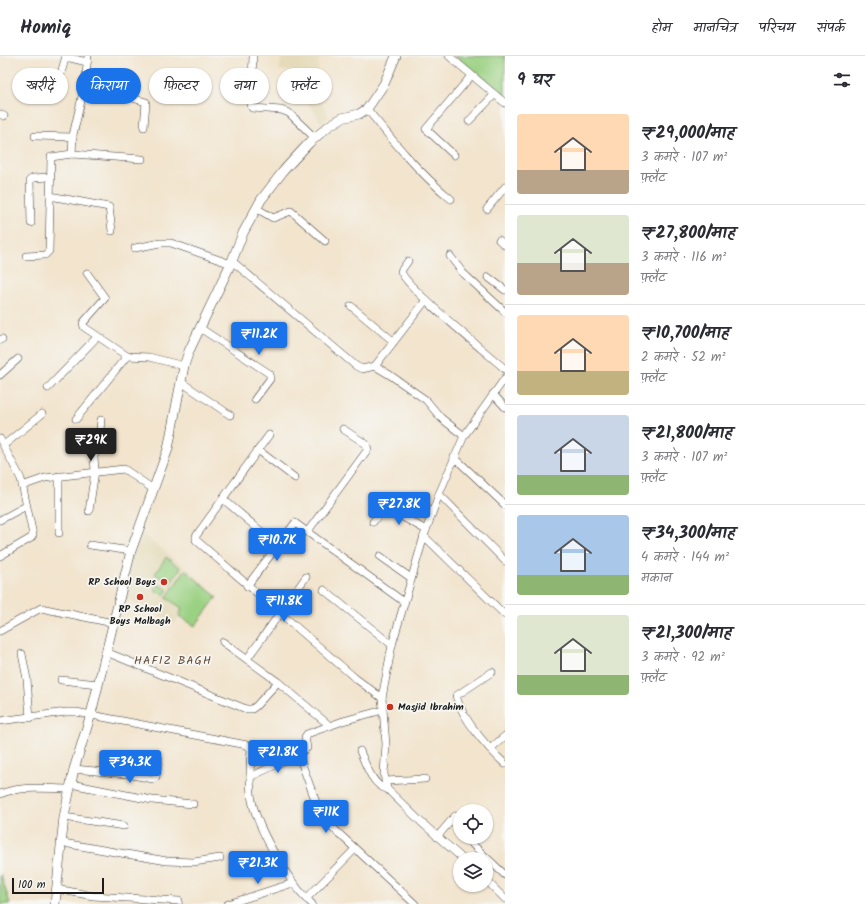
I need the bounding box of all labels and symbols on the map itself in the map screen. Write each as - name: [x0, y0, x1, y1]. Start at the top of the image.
- pin: ₹11.2K: [226, 322, 292, 356]
- pin: ₹29K: [67, 428, 115, 462]
- pin: ₹27.8K: [366, 492, 432, 526]
- pin: ₹10.7K: [244, 528, 310, 562]
- place label: RP School Boys: [88, 574, 156, 590]
- marker: RP School Boys: [159, 577, 169, 587]
- pin: ₹11.8K: [251, 589, 317, 623]
- marker: RP School Boys Malbagh: [135, 592, 145, 602]
- place label: RP School Boys Malbagh: [109, 601, 171, 629]
- district label: HAFIZ BAGH: [134, 651, 212, 670]
- place label: Masjid Ibrahim: [398, 699, 464, 715]
- marker: Masjid Ibrahim: [385, 702, 395, 712]
- pin: ₹21.8K: [245, 740, 311, 774]
- pin: ₹34.3K: [97, 750, 163, 784]
- pin: ₹11K: [302, 800, 350, 834]
- pin: ₹21.3K: [225, 851, 291, 885]
- scale bar: [12, 876, 104, 895]

